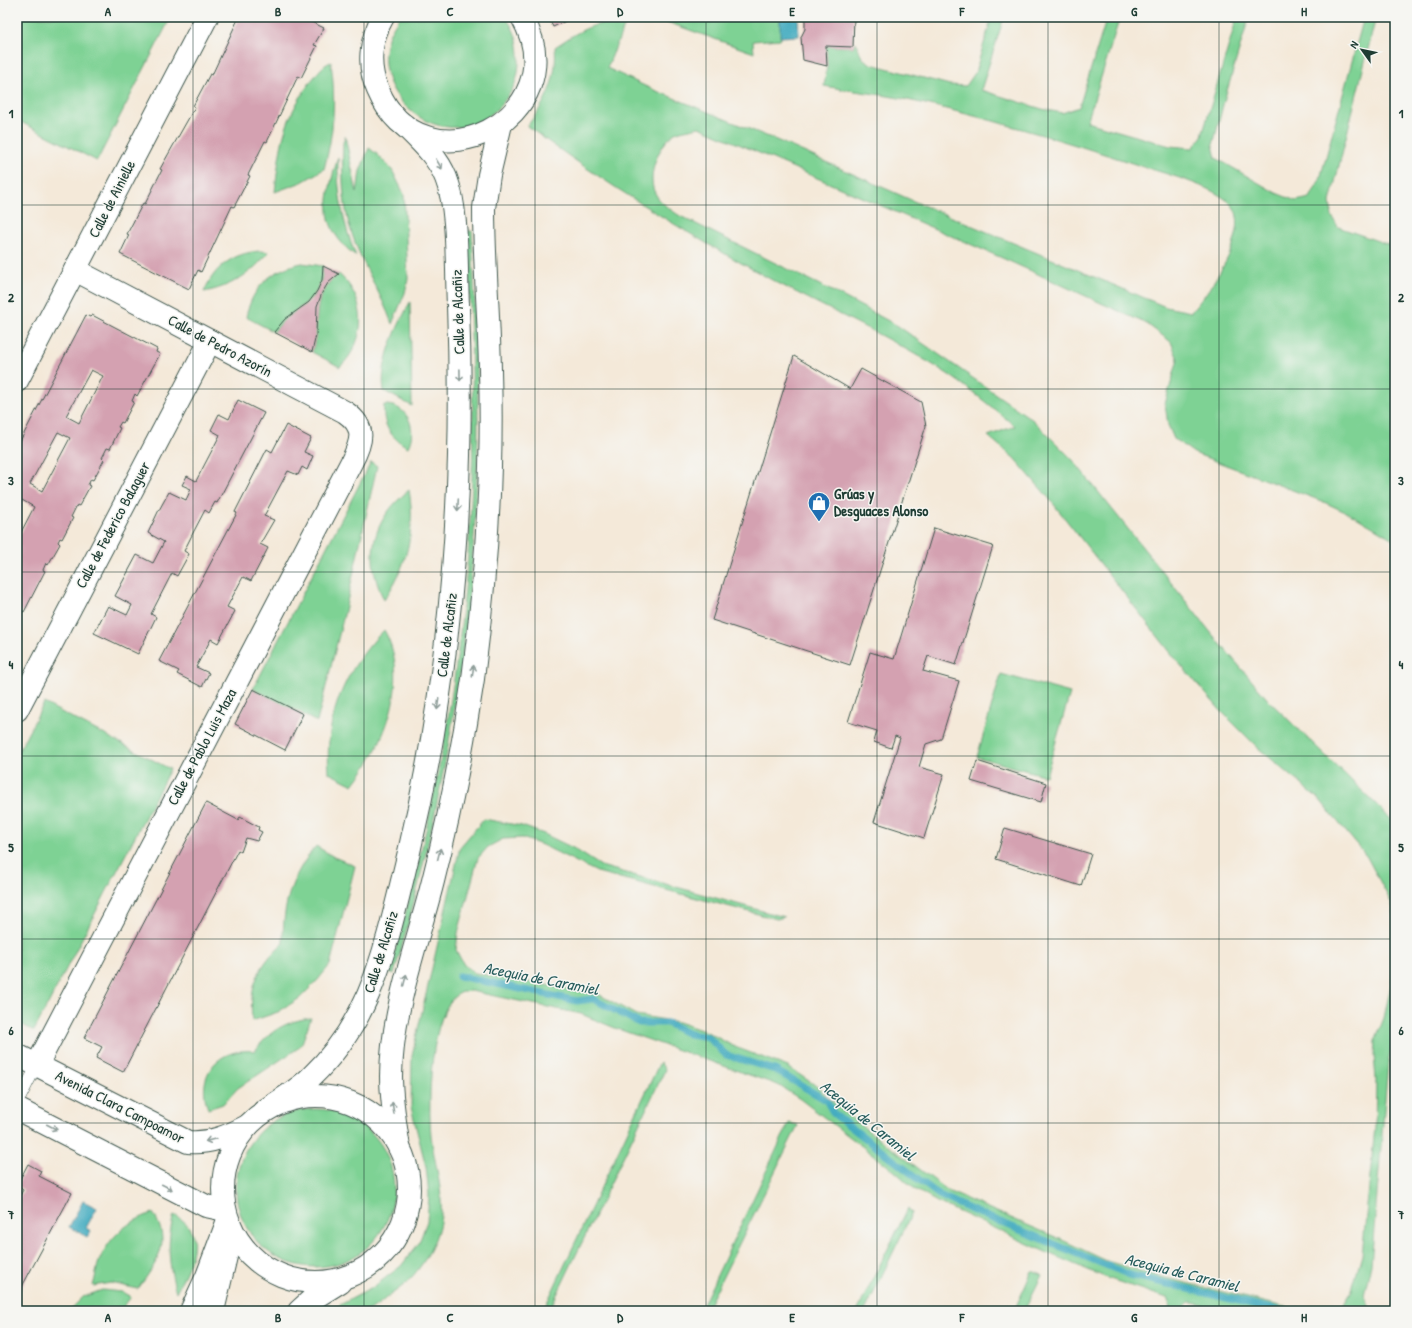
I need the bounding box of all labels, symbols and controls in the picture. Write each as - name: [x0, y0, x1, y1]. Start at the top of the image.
- text: A: [105, 2, 112, 20]
- text: B: [275, 2, 282, 20]
- text: C: [446, 2, 454, 20]
- text: D: [617, 2, 624, 20]
- text: E: [789, 2, 795, 20]
- text: F: [959, 2, 966, 20]
- text: G: [1131, 2, 1138, 20]
- text: H: [1301, 2, 1307, 20]
- north arrow: [1342, 30, 1382, 70]
- text: N: [1346, 38, 1361, 51]
- text: 1: [9, 104, 14, 122]
- text: 1: [1399, 104, 1404, 122]
- street label: Calle de Ainielle: [83, 156, 140, 241]
- one-way arrow: [435, 158, 443, 170]
- street label: Calle de Alcañiz: [446, 269, 469, 355]
- text: 2: [8, 288, 15, 306]
- text: 2: [1398, 288, 1405, 306]
- street label: Calle de Pedro Azorín: [164, 309, 276, 382]
- one-way arrow: [456, 368, 464, 381]
- street label: Calle de Federico Balaguer: [70, 457, 155, 592]
- text: 3: [8, 471, 14, 489]
- text: 3: [1398, 471, 1404, 489]
- place label: Grúas y Desguaces Alonso: [834, 483, 928, 522]
- shop icon: Grúas y Desguaces Alonso: [806, 490, 832, 523]
- one-way arrow: [455, 498, 462, 511]
- street label: Calle de Alcañiz: [431, 591, 462, 678]
- text: 4: [9, 655, 14, 673]
- text: 4: [1399, 655, 1404, 673]
- one-way arrow: [470, 665, 477, 678]
- street label: Calle de Pablo Luis Maza: [162, 685, 241, 809]
- one-way arrow: [434, 697, 442, 710]
- text: 5: [8, 838, 14, 856]
- text: 5: [1398, 838, 1404, 856]
- one-way arrow: [436, 848, 444, 861]
- street label: Calle de Alcañiz: [358, 908, 403, 995]
- water label: Acequia de Caramiel: [482, 956, 601, 1000]
- one-way arrow: [402, 973, 410, 986]
- text: 6: [8, 1021, 14, 1039]
- text: 6: [1398, 1021, 1404, 1039]
- street label: Avenida Clara Campoamor: [52, 1065, 189, 1148]
- water label: Acequia de Caramiel: [816, 1075, 921, 1166]
- one-way arrow: [389, 1102, 397, 1115]
- one-way arrow: [45, 1123, 57, 1131]
- one-way arrow: [205, 1137, 218, 1144]
- one-way arrow: [161, 1183, 173, 1191]
- text: 7: [7, 1205, 15, 1223]
- text: 7: [1397, 1205, 1405, 1223]
- water label: Acequia de Caramiel: [1123, 1247, 1242, 1297]
- text: A: [105, 1308, 112, 1326]
- text: B: [275, 1308, 282, 1326]
- text: C: [446, 1308, 454, 1326]
- text: D: [617, 1308, 624, 1326]
- text: E: [789, 1308, 795, 1326]
- text: F: [959, 1308, 966, 1326]
- text: G: [1131, 1308, 1138, 1326]
- text: H: [1301, 1308, 1307, 1326]

